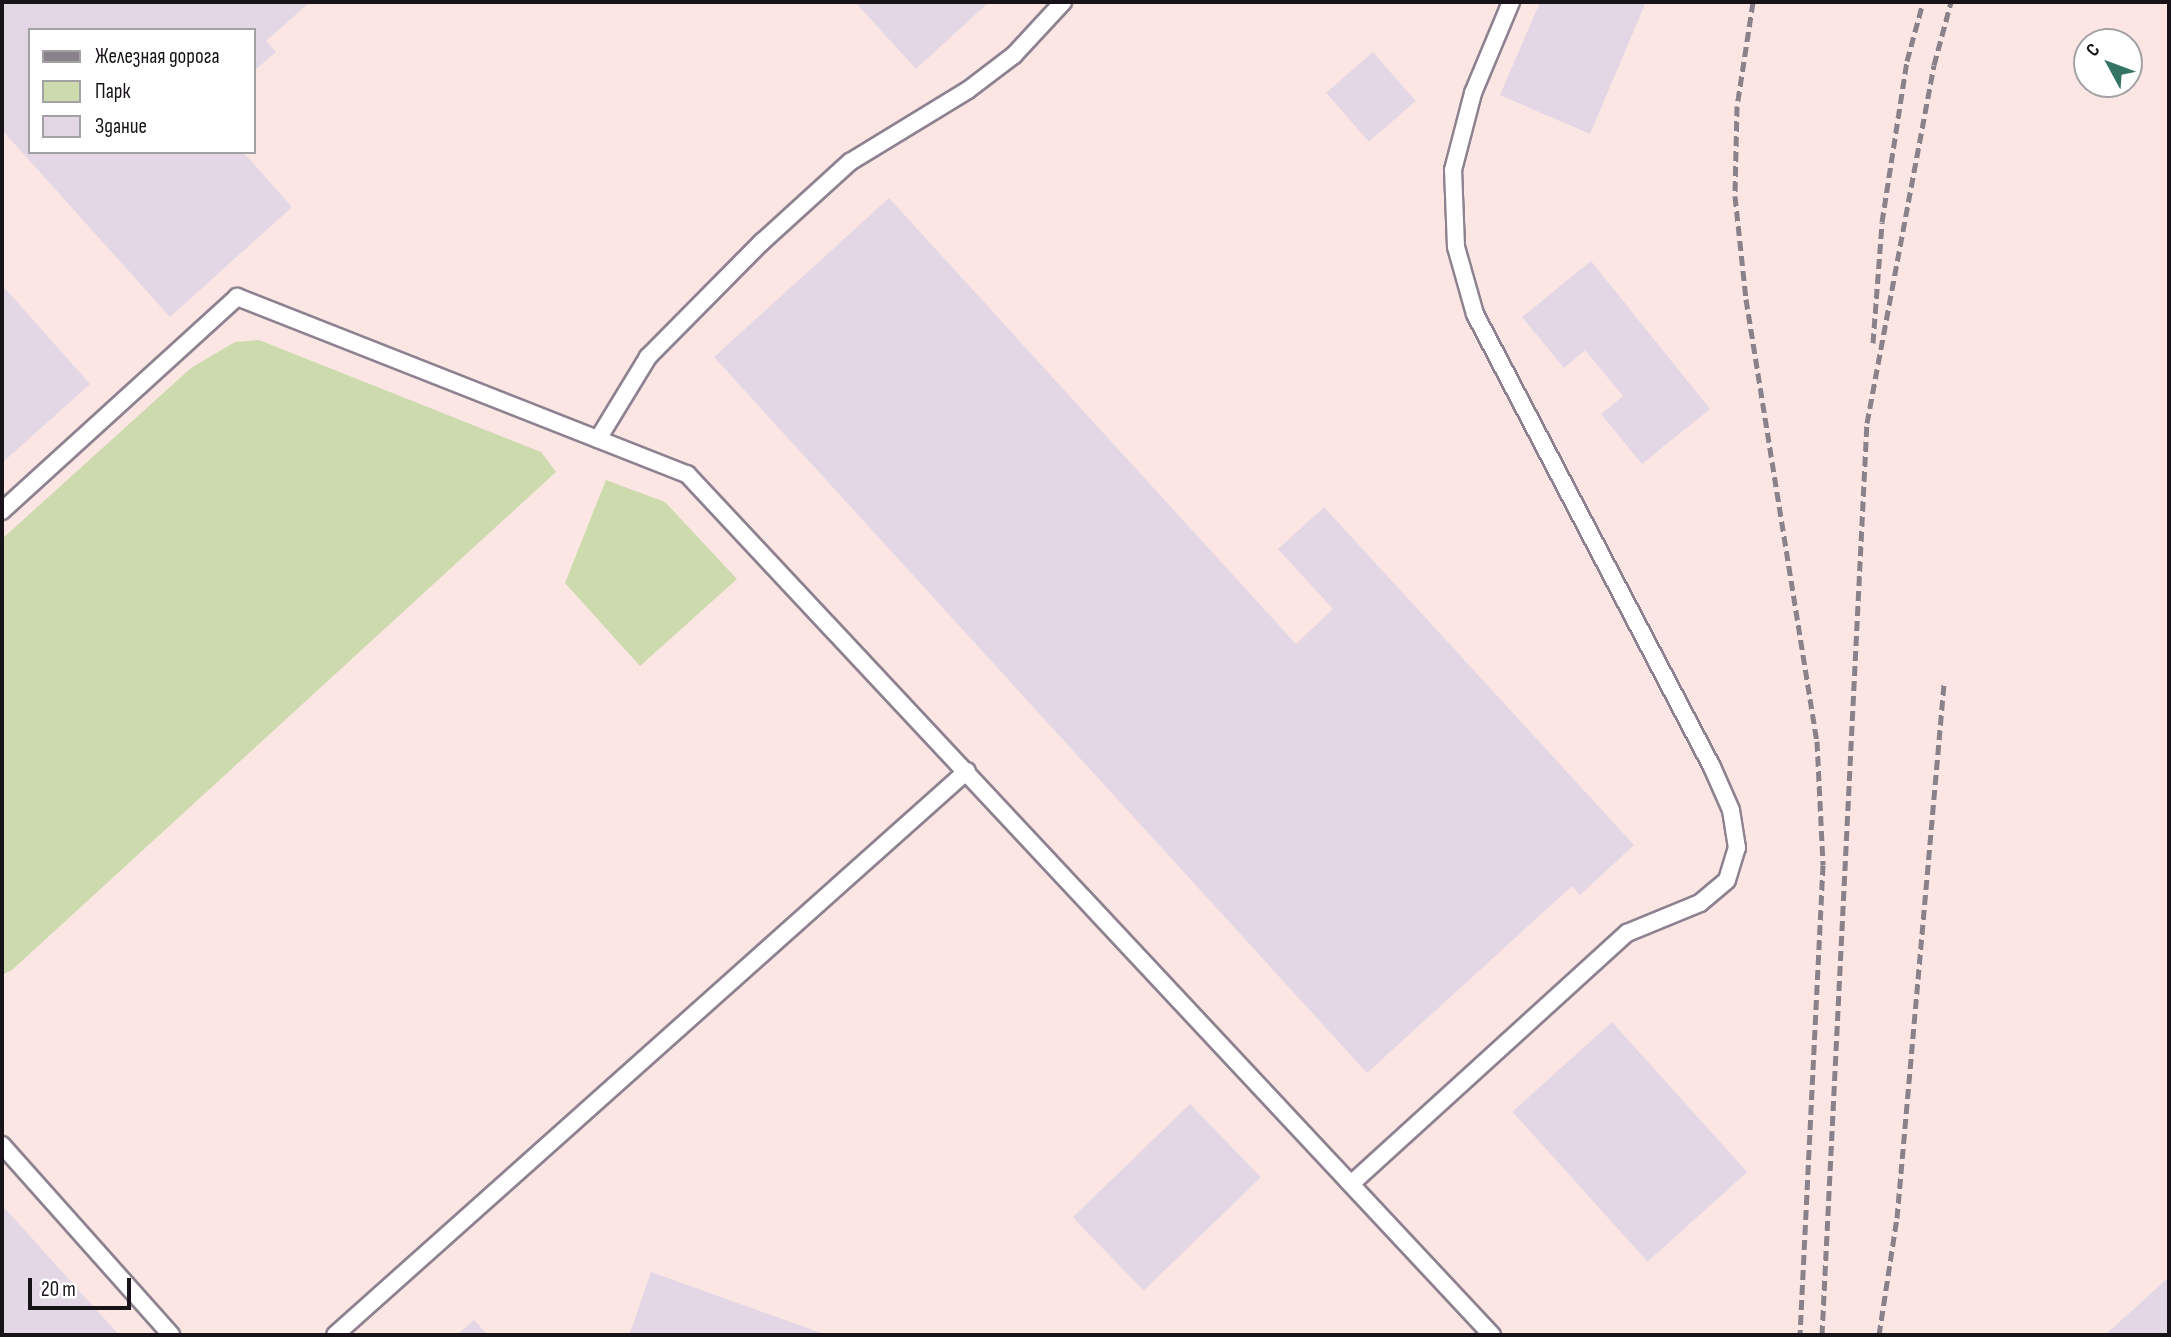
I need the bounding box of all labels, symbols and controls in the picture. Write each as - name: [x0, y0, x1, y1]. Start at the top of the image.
- legend: [28, 28, 256, 154]
- north arrow: [2073, 28, 2143, 98]
- text: С: [2081, 39, 2105, 61]
- text: Железная дорога: [95, 44, 220, 69]
- text: Парк: [95, 79, 130, 104]
- text: Здание: [95, 114, 147, 139]
- scale bar: [32, 1264, 135, 1308]
- text: 20 m: [41, 1277, 76, 1302]

